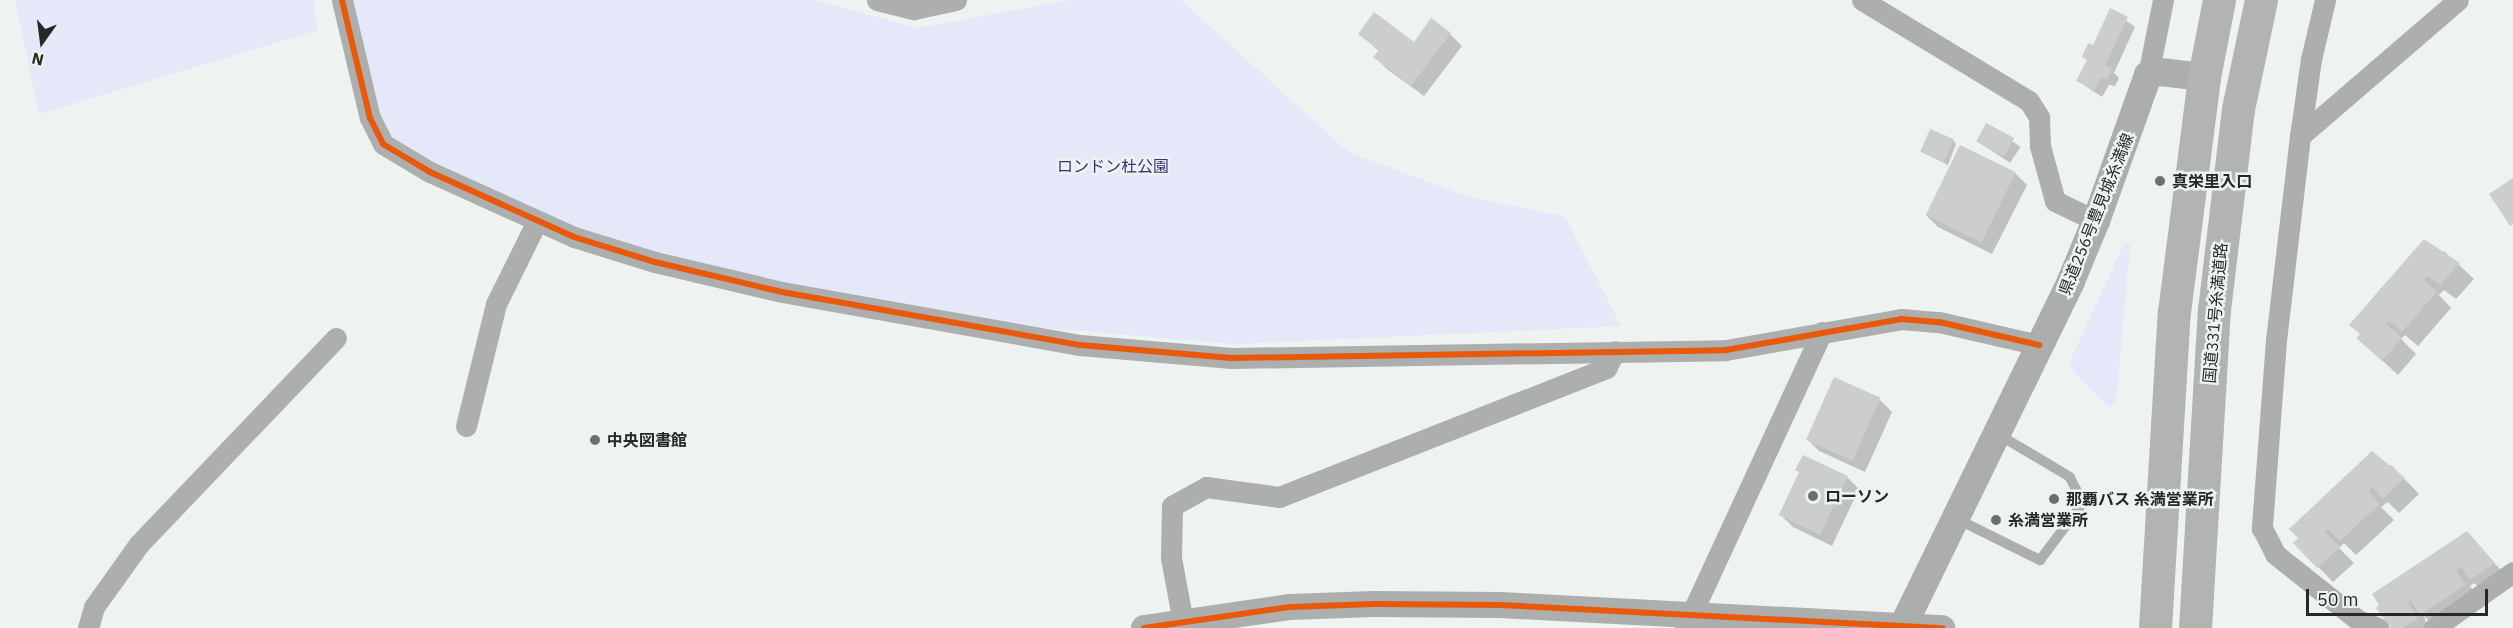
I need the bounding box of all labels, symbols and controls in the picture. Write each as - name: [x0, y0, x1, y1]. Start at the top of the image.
- north arrow: [12, 12, 72, 72]
- text: N: [30, 48, 46, 71]
- street label: 県道256号豊見城糸満線: [2055, 130, 2137, 298]
- park label: ロンドン杜公園: [1057, 156, 1169, 176]
- place label: 真栄里入口: [2172, 171, 2252, 191]
- marker: 真栄里入口: [2153, 174, 2167, 188]
- street label: 国道331号糸満道路: [2199, 242, 2231, 384]
- place label: 中央図書館: [607, 430, 687, 450]
- marker: 中央図書館: [588, 433, 602, 447]
- place label: ローソン: [1825, 486, 1889, 506]
- marker: ローソン: [1806, 489, 1820, 503]
- place label: 那覇バス 糸満営業所: [2066, 489, 2214, 509]
- marker: 那覇バス 糸満営業所: [2047, 492, 2061, 506]
- place label: 糸満営業所: [2008, 510, 2088, 530]
- marker: 糸満営業所: [1989, 513, 2003, 527]
- scale bar: [2309, 577, 2490, 615]
- text: 50 m: [2317, 588, 2359, 611]

